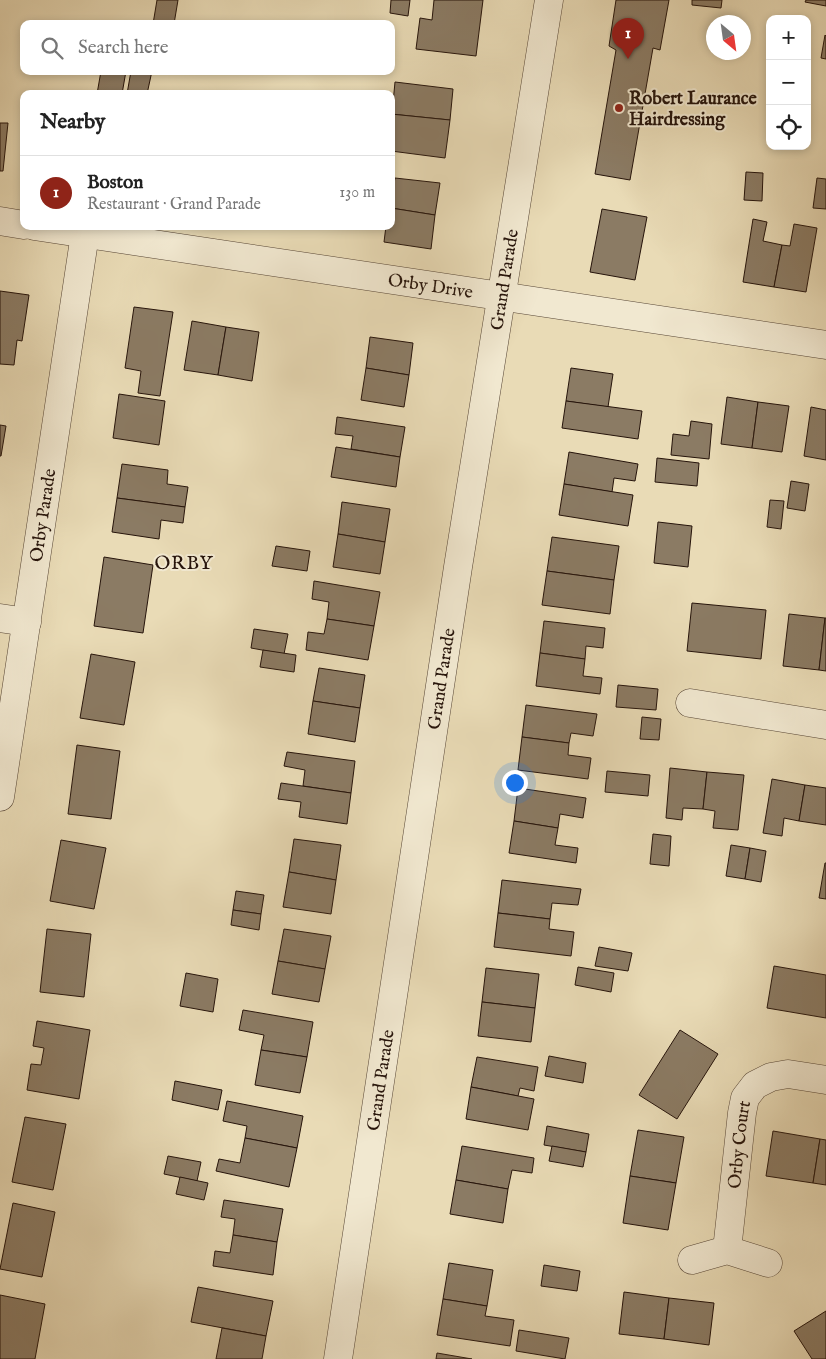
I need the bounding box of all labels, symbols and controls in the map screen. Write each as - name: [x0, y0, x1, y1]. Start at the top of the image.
- north arrow: [706, 15, 751, 60]
- map controls: [766, 15, 811, 150]
- button: +: [766, 15, 811, 60]
- pin: 1: [612, 18, 644, 59]
- search box: [20, 20, 395, 75]
- icon: search: [38, 34, 66, 62]
- text: Search here: [78, 36, 169, 60]
- button: −: [766, 60, 811, 105]
- place label: Robert Laurance Hairdressing: [629, 88, 758, 132]
- marker: Robert Laurance Hairdressing: [613, 102, 625, 114]
- button: locate: [766, 105, 811, 150]
- text: Nearby: [40, 109, 105, 136]
- text: Boston: [87, 171, 143, 195]
- text: 1: [53, 183, 59, 203]
- text: 130 m: [339, 183, 375, 203]
- text: Restaurant · Grand Parade: [87, 195, 261, 215]
- street label: Grand Parade: [486, 228, 525, 332]
- street label: Orby Drive: [386, 269, 474, 305]
- street label: Orby Parade: [26, 467, 62, 564]
- district label: ORBY: [155, 552, 214, 576]
- street label: Grand Parade: [424, 627, 462, 731]
- your location: [502, 770, 528, 796]
- street label: Grand Parade: [363, 1028, 401, 1133]
- street label: Orby Court: [724, 1099, 757, 1190]

